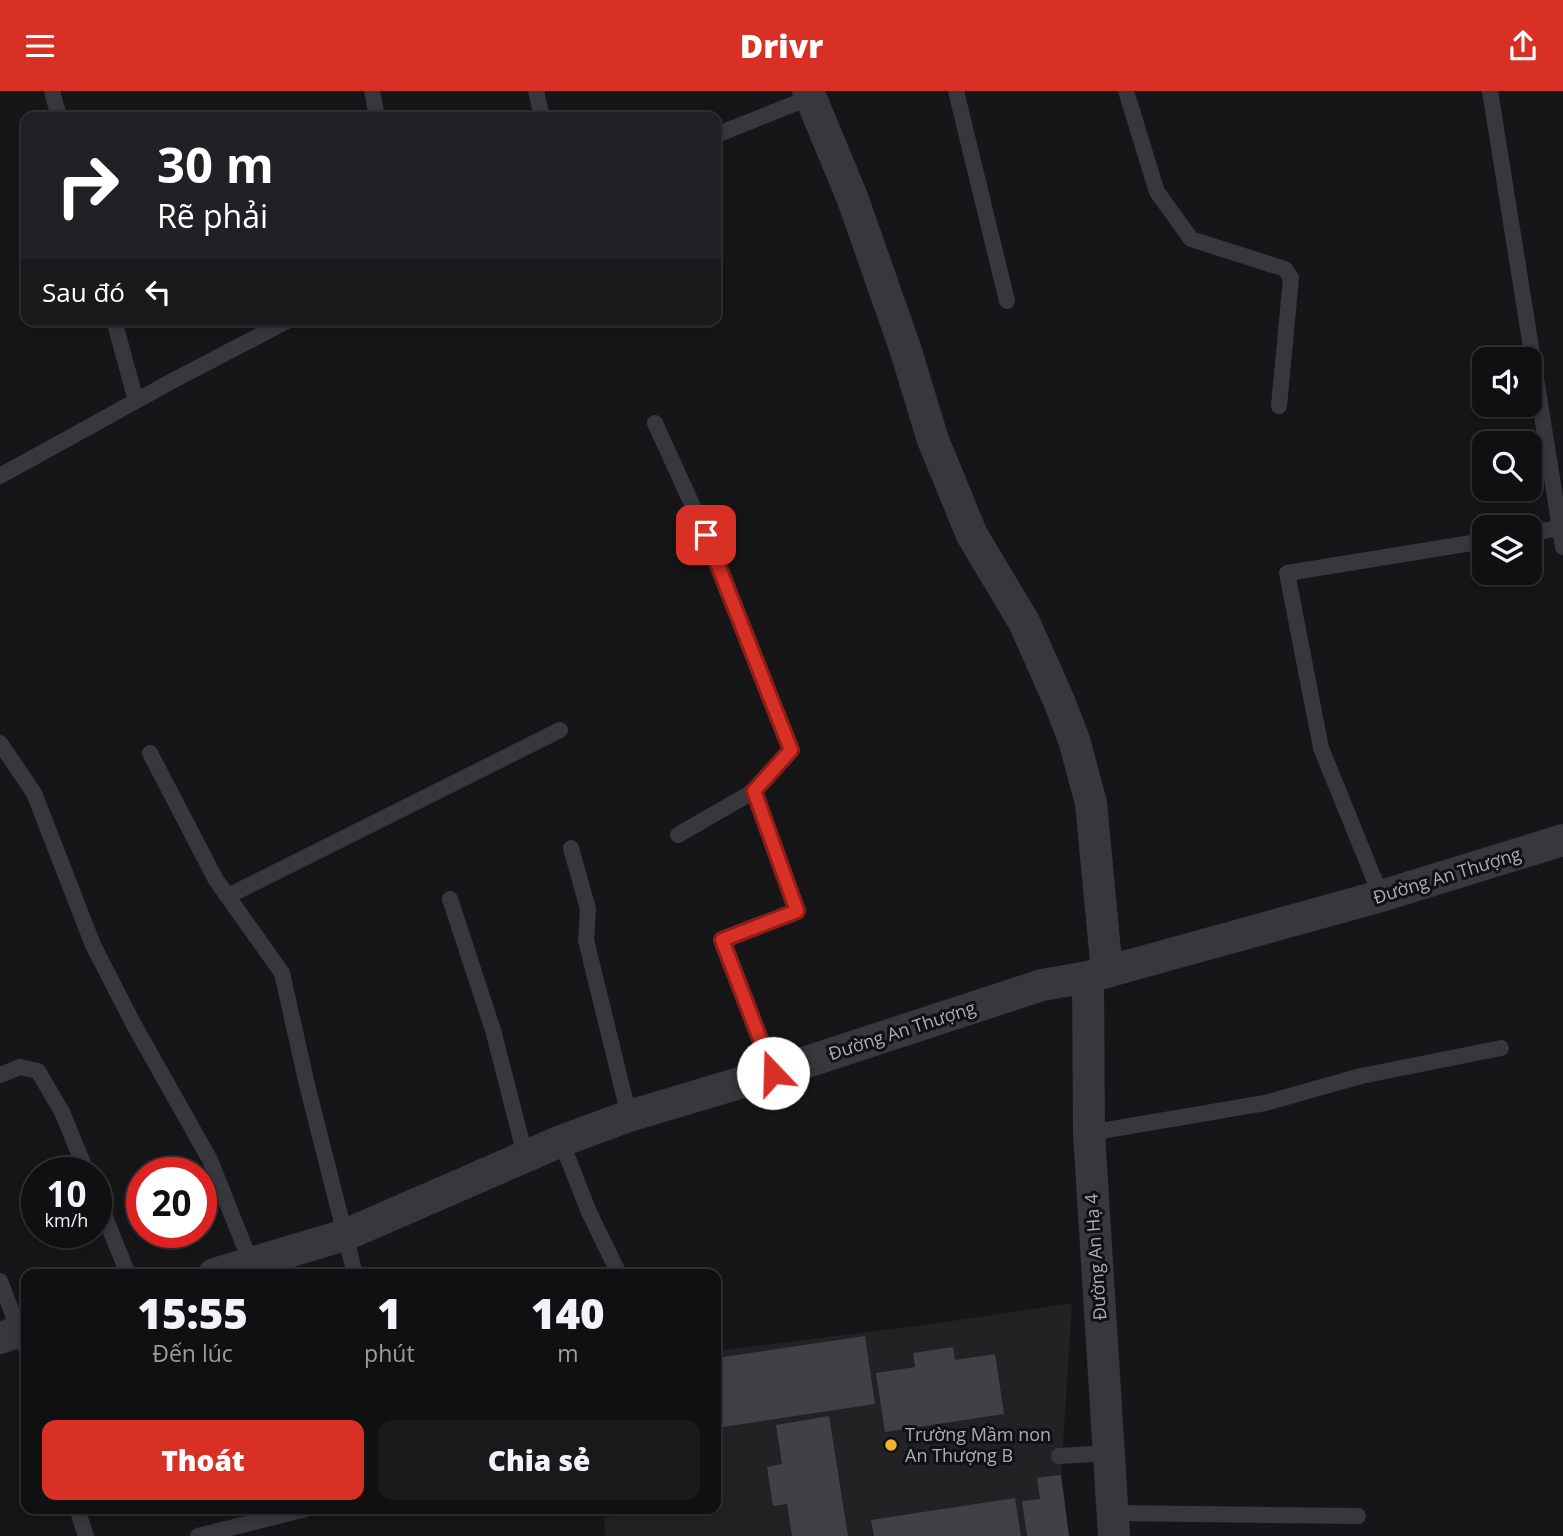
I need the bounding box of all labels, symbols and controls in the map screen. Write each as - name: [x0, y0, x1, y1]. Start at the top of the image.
- text: Drivr: [740, 24, 823, 67]
- icon: menu: [21, 27, 59, 65]
- icon: share: [1504, 27, 1542, 65]
- text: 30 m: [157, 131, 274, 197]
- icon: right: [42, 140, 133, 231]
- text: Rẽ phải: [157, 194, 268, 237]
- icon: left: [139, 273, 177, 311]
- text: Sau đó: [42, 274, 125, 310]
- map controls: [1472, 347, 1542, 585]
- button: sound: [1472, 347, 1542, 417]
- button: search: [1472, 431, 1542, 501]
- pin: [676, 505, 736, 565]
- button: layers: [1472, 515, 1542, 585]
- icon: arrive: [687, 516, 725, 554]
- street label: Đường An Thượng: [1370, 841, 1524, 909]
- street label: Đường An Thượng: [825, 995, 978, 1065]
- position arrow: [736, 1036, 810, 1110]
- speed limit sign: 20: [126, 1157, 217, 1248]
- text: 10: [46, 1170, 87, 1217]
- street label: Đường An Hạ 4: [1079, 1193, 1111, 1321]
- text: km/h: [45, 1208, 88, 1232]
- text: 15:55: [137, 1284, 248, 1341]
- text: 1: [377, 1284, 402, 1341]
- text: 140: [531, 1284, 605, 1341]
- text: Đến lúc: [152, 1337, 233, 1369]
- text: phút: [364, 1337, 415, 1369]
- text: m: [557, 1337, 578, 1369]
- button: Thoát: [42, 1420, 364, 1500]
- button: Chia sẻ: [378, 1420, 700, 1500]
- place label: Trường Mầm non An Thượng B: [905, 1422, 1051, 1467]
- marker: Trường Mầm non An Thượng B: [883, 1437, 899, 1453]

